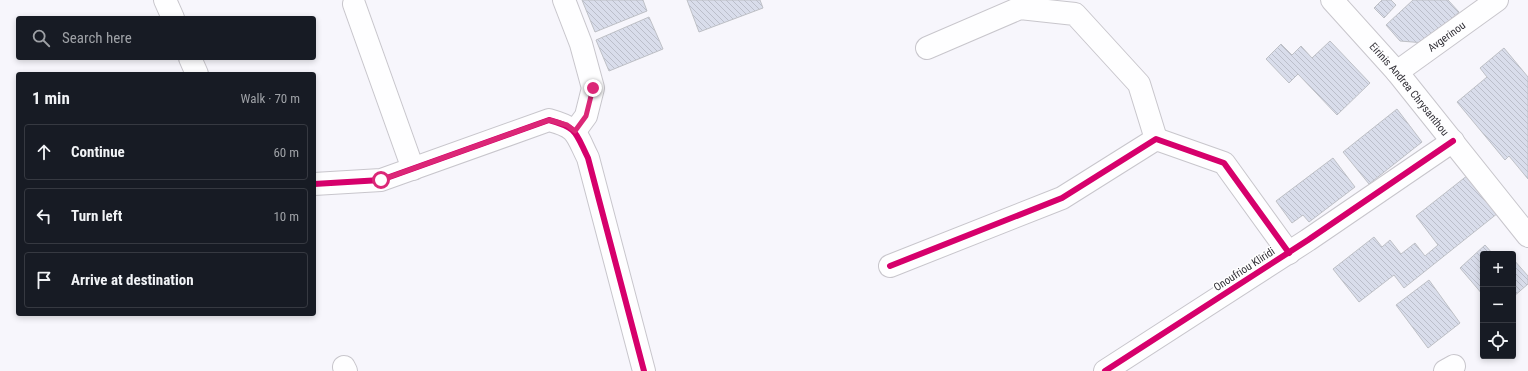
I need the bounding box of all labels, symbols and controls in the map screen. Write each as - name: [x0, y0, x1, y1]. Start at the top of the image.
- search box: [16, 16, 316, 60]
- street label: Avgerinou: [1425, 19, 1468, 55]
- icon: search: [30, 27, 52, 49]
- text: Search here: [62, 29, 132, 47]
- street label: Eirinis Andrea Chrysanthou: [1367, 40, 1451, 139]
- route end: [584, 79, 602, 97]
- text: 1 min: [32, 88, 70, 108]
- text: Walk · 70 m: [240, 91, 300, 106]
- icon: ahead: [33, 141, 55, 163]
- text: Continue: [71, 143, 125, 161]
- text: 60 m: [273, 145, 299, 160]
- route start: [372, 171, 390, 189]
- icon: left: [33, 205, 55, 227]
- text: Turn left: [71, 207, 122, 225]
- text: 10 m: [273, 209, 299, 224]
- street label: Onoufriou Kliridi: [1211, 245, 1277, 294]
- map controls: [1480, 251, 1516, 359]
- button: +: [1480, 251, 1516, 287]
- icon: arrive: [33, 269, 55, 291]
- text: Arrive at destination: [71, 271, 194, 289]
- button: −: [1480, 287, 1516, 323]
- button: locate: [1480, 323, 1516, 359]

